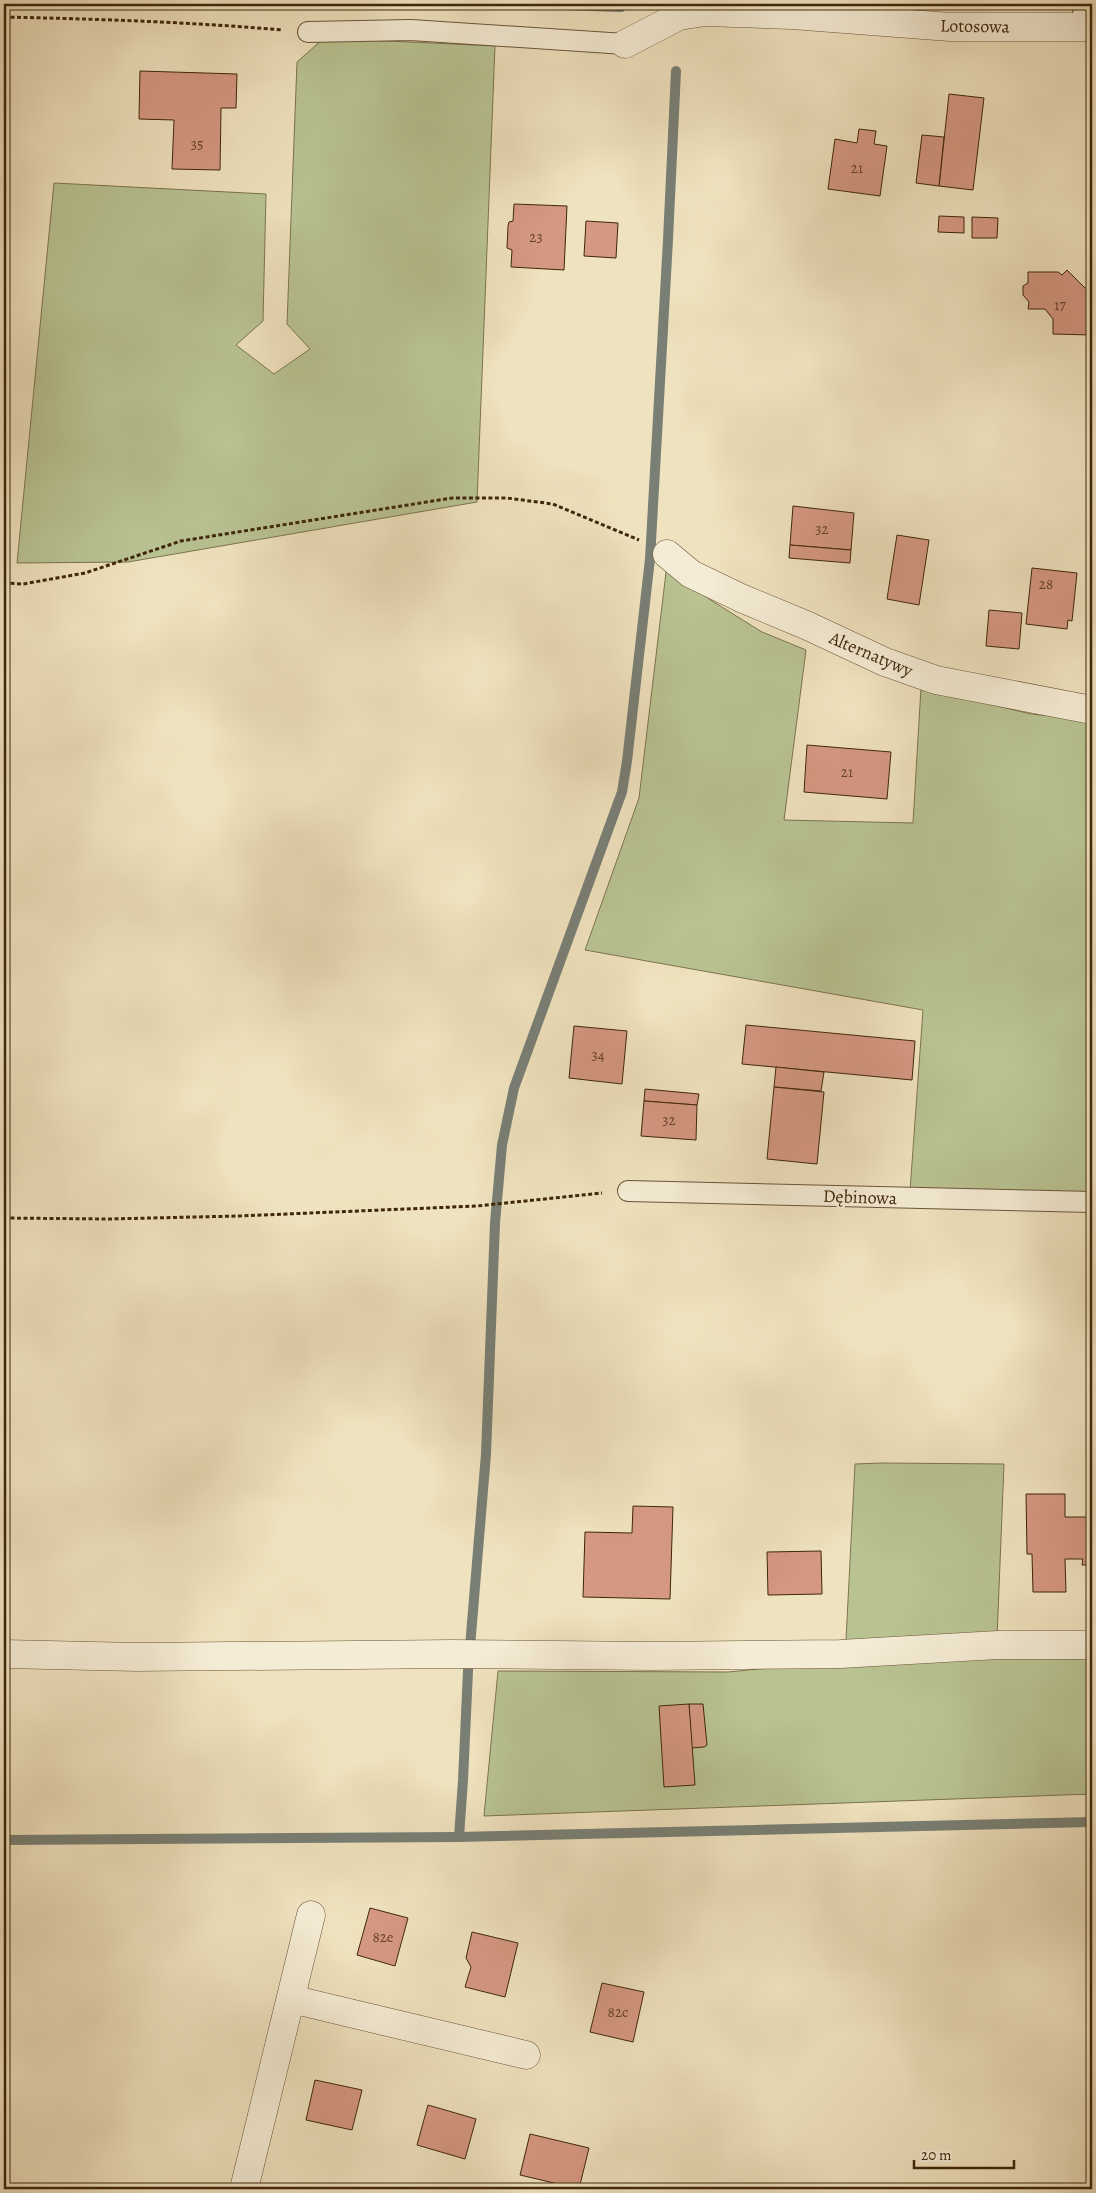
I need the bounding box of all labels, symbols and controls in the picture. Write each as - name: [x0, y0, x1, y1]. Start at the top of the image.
- street label: Lotosowa: [940, 13, 1011, 39]
- house number: 35: [191, 134, 203, 154]
- house number: 21: [851, 158, 863, 178]
- house number: 23: [529, 227, 543, 247]
- house number: 17: [1054, 295, 1066, 315]
- house number: 32: [815, 519, 829, 539]
- house number: 28: [1039, 574, 1053, 594]
- street label: Alternatywy: [825, 625, 917, 683]
- house number: 21: [841, 762, 853, 782]
- house number: 34: [591, 1045, 605, 1065]
- house number: 32: [662, 1110, 676, 1130]
- street label: Dębinowa: [822, 1184, 898, 1210]
- house number: 82e: [372, 1927, 394, 1947]
- house number: 82c: [608, 2002, 628, 2022]
- scale bar: [914, 2138, 1014, 2170]
- text: 20 m: [921, 2145, 952, 2165]

